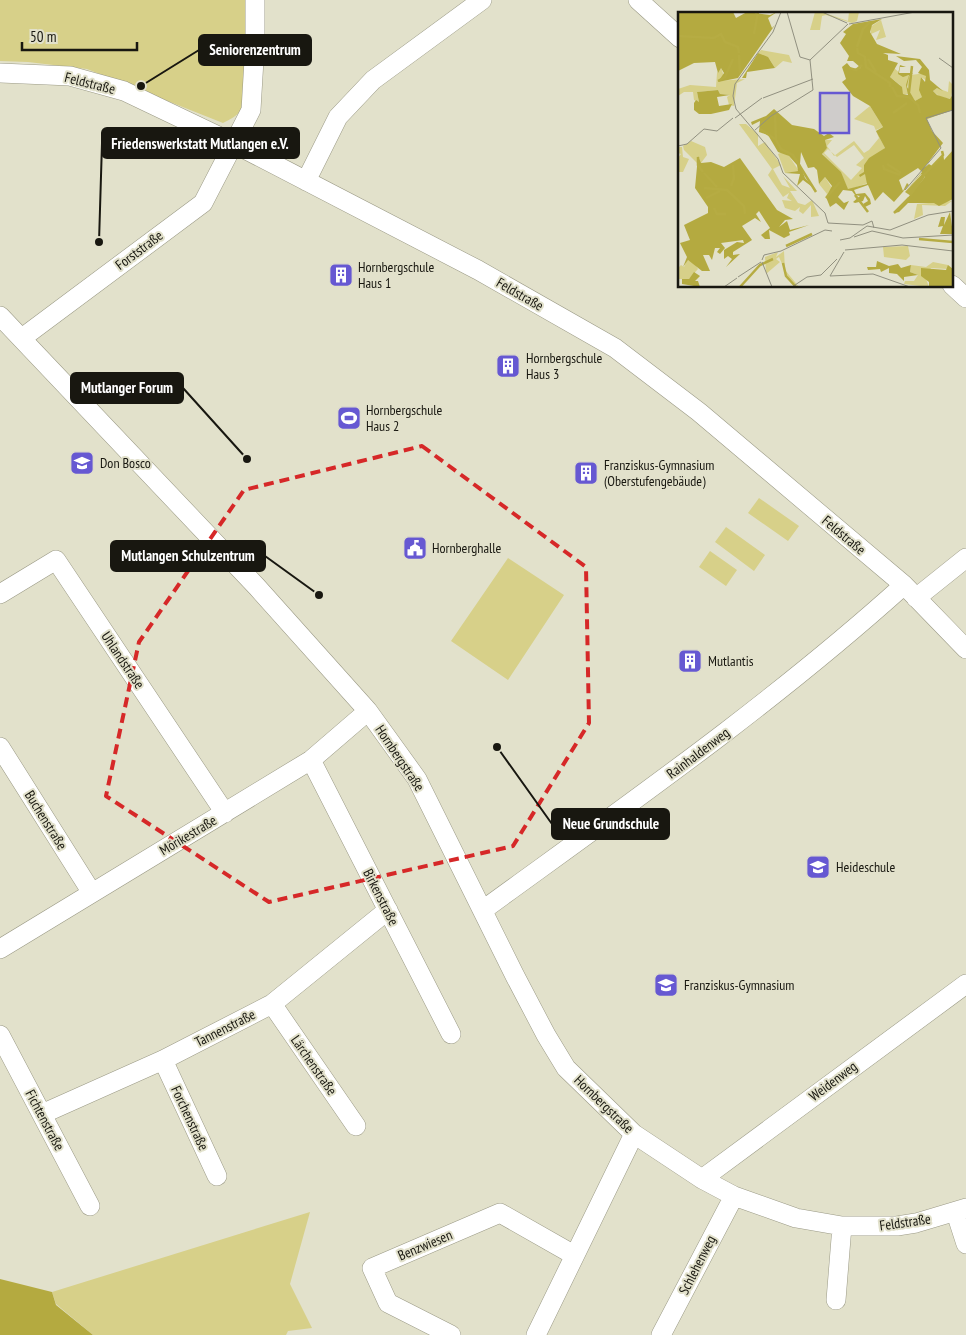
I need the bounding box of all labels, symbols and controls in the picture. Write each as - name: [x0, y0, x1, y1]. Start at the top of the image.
- inset map: [678, 12, 954, 288]
- scale bar: [22, 20, 138, 52]
- text: 50 m: [30, 27, 56, 46]
- callout: Seniorenzentrum: [199, 35, 311, 65]
- text: Seniorenzentrum: [209, 40, 301, 59]
- street label: Feldstraße: [63, 68, 117, 98]
- callout: Friedenswerkstatt Mutlangen e.V.: [102, 128, 299, 158]
- text: Friedenswerkstatt Mutlangen e.V.: [111, 134, 289, 153]
- street label: Forststraße: [112, 226, 167, 274]
- place label: Hornbergschule Haus 1: [358, 258, 434, 292]
- building icon: Hornbergschule Haus 1: [328, 262, 354, 288]
- street label: Feldstraße: [493, 273, 547, 315]
- place label: Hornbergschule Haus 3: [526, 349, 602, 383]
- building icon: Hornbergschule Haus 3: [495, 353, 521, 379]
- callout: Mutlanger Forum: [71, 373, 183, 403]
- text: Mutlanger Forum: [81, 378, 173, 397]
- place label: Hornbergschule Haus 2: [366, 401, 442, 435]
- sports icon: Hornbergschule Haus 2: [336, 405, 362, 431]
- school or university icon: Don Bosco: [69, 450, 95, 476]
- place label: Don Bosco: [100, 454, 151, 472]
- place label: Franziskus-Gymnasium (Oberstufengebäude): [604, 456, 714, 490]
- building icon: Franziskus-Gymnasium (Oberstufengebäude): [573, 460, 599, 486]
- street label: Feldstraße: [818, 512, 870, 559]
- public building icon: Hornberghalle: [402, 535, 428, 561]
- place label: Hornberghalle: [432, 539, 502, 557]
- callout: Mutlangen Schulzentrum: [111, 541, 265, 571]
- text: Mutlangen Schulzentrum: [121, 546, 255, 565]
- street label: Uhlandstraße: [97, 628, 149, 692]
- building icon: Mutlantis: [677, 648, 703, 674]
- place label: Mutlantis: [708, 652, 754, 670]
- street label: Hornbergstraße: [371, 721, 429, 795]
- street label: Rainhaldenweg: [663, 723, 733, 783]
- street label: Buchenstraße: [21, 787, 71, 853]
- callout: Neue Grundschule: [552, 809, 669, 839]
- street label: Mörikestraße: [156, 811, 220, 859]
- text: Neue Grundschule: [563, 814, 659, 833]
- school or university icon: Heideschule: [805, 854, 831, 880]
- place label: Heideschule: [836, 858, 895, 876]
- street label: Birkenstraße: [359, 866, 403, 929]
- school or university icon: Franziskus-Gymnasium: [653, 972, 679, 998]
- place label: Franziskus-Gymnasium: [684, 976, 794, 994]
- street label: Tannenstraße: [192, 1005, 258, 1051]
- street label: Lärchenstraße: [287, 1032, 341, 1099]
- street label: Weidenweg: [805, 1057, 861, 1105]
- street label: Hornbergstraße: [570, 1071, 638, 1137]
- street label: Forchenstraße: [167, 1083, 213, 1153]
- street label: Fichtenstraße: [21, 1087, 69, 1154]
- street label: Feldstraße: [878, 1209, 932, 1234]
- street label: Benzwiesen: [395, 1226, 455, 1264]
- street label: Schlehenweg: [674, 1232, 720, 1298]

